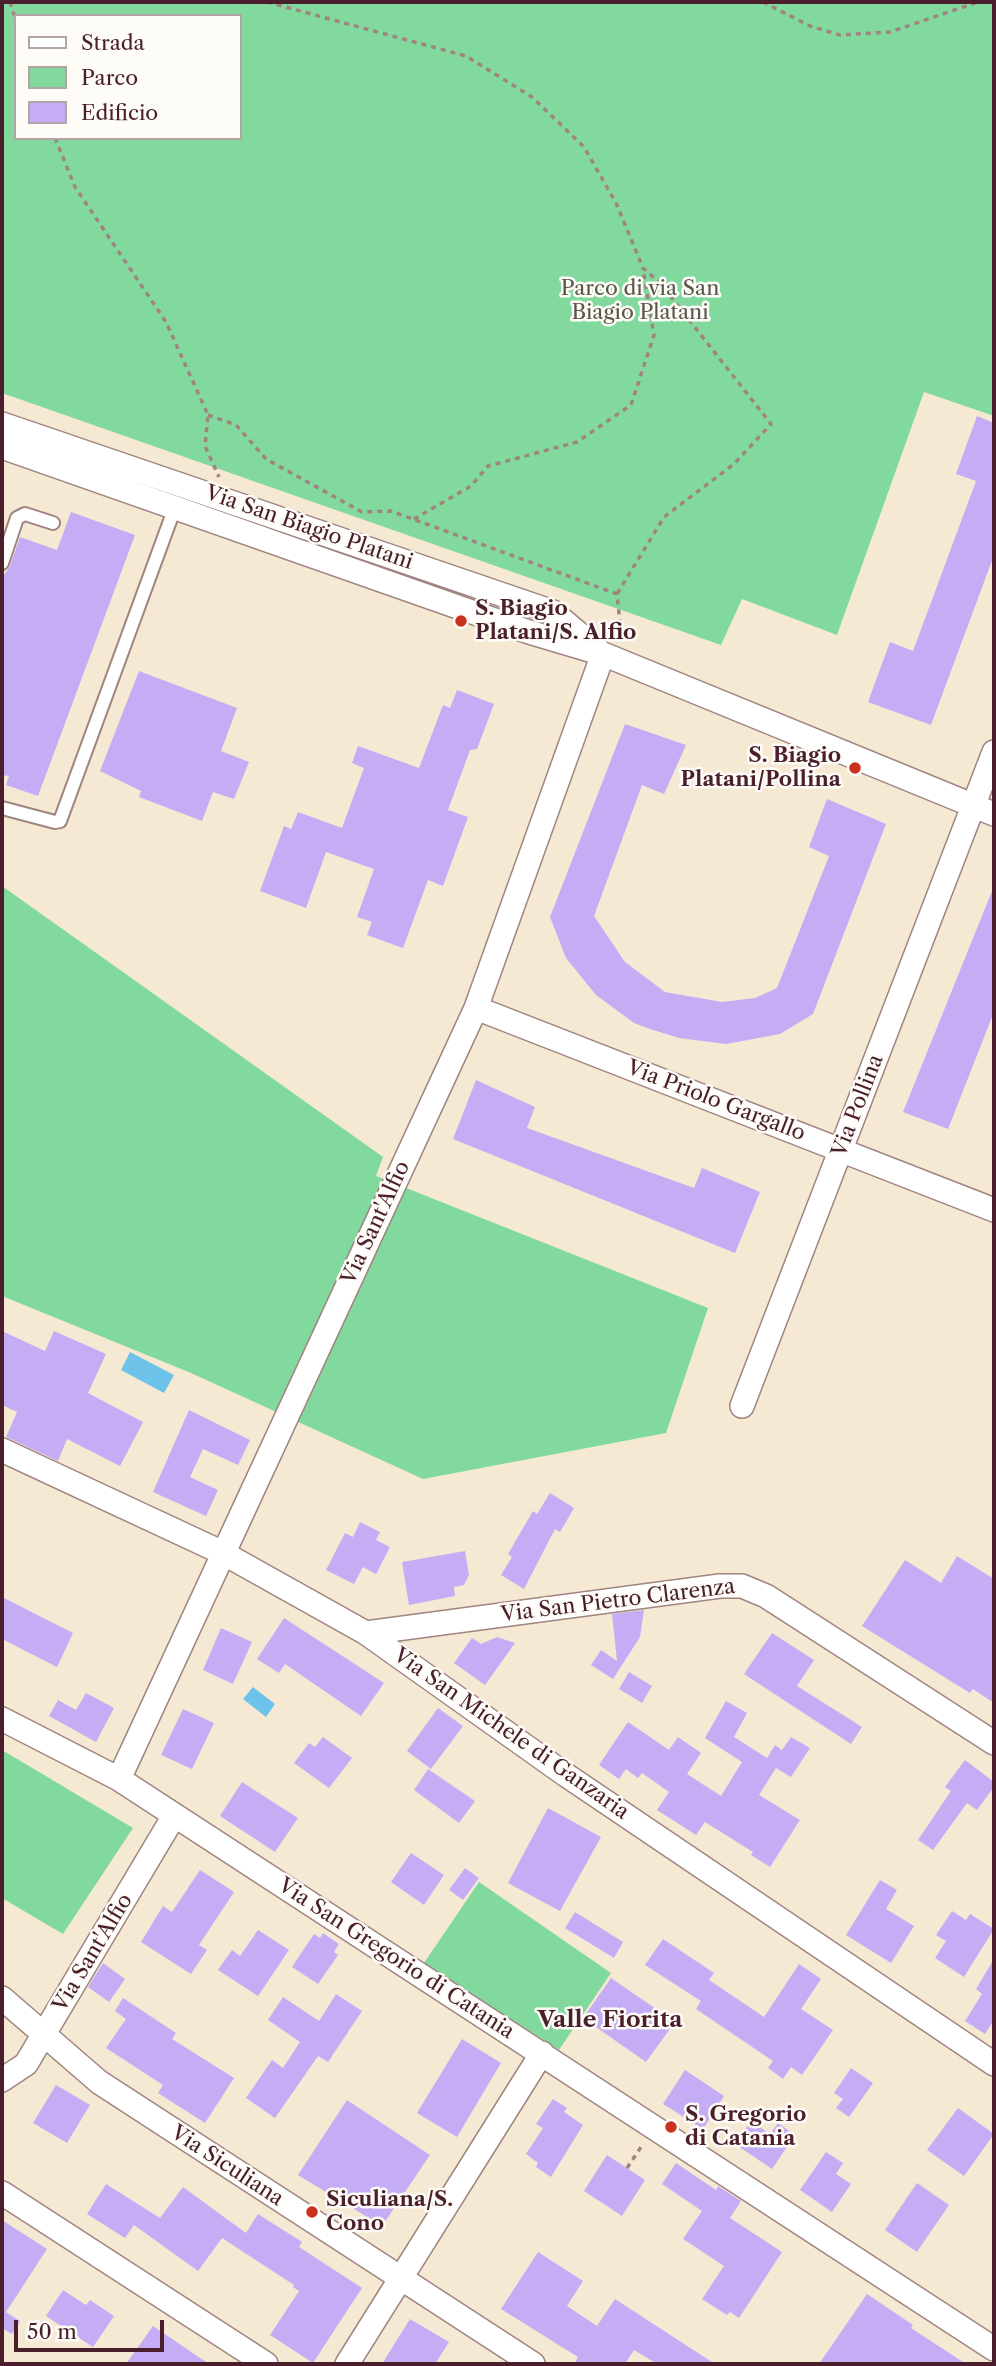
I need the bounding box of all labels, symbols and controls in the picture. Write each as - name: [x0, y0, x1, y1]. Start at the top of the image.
- legend: [14, 14, 242, 140]
- text: Strada: [81, 30, 145, 55]
- text: Parco: [81, 65, 138, 90]
- text: Edificio: [81, 100, 158, 125]
- park label: Parco di via San Biagio Platani: [561, 276, 719, 326]
- street label: Via San Biagio Platani: [202, 481, 416, 575]
- place label: S. Biagio Platani/S. Alfio: [475, 596, 636, 646]
- marker: S. Biagio Platani/S. Alfio: [453, 613, 469, 629]
- place label: S. Biagio Platani/Pollina: [681, 743, 841, 793]
- marker: S. Biagio Platani/Pollina: [847, 760, 863, 776]
- street label: Via Pollina: [827, 1051, 889, 1161]
- street label: Via Priolo Gargallo: [623, 1055, 809, 1147]
- street label: Via Sant'Alfio: [336, 1157, 416, 1289]
- street label: Via San Pietro Clarenza: [499, 1574, 737, 1628]
- street label: Via San Michele di Ganzaria: [388, 1643, 634, 1825]
- street label: Via San Gregorio di Catania: [273, 1873, 519, 2045]
- street label: Via Sant'Alfio: [48, 1889, 138, 2017]
- district label: Valle Fiorita: [537, 2006, 683, 2034]
- place label: S. Gregorio di Catania: [685, 2102, 806, 2152]
- marker: S. Gregorio di Catania: [663, 2119, 679, 2135]
- street label: Via Siculiana: [166, 2120, 288, 2212]
- place label: Siculiana/S. Cono: [326, 2187, 453, 2237]
- marker: Siculiana/S. Cono: [304, 2204, 320, 2220]
- scale bar: [18, 2306, 168, 2350]
- text: 50 m: [27, 2319, 77, 2344]

